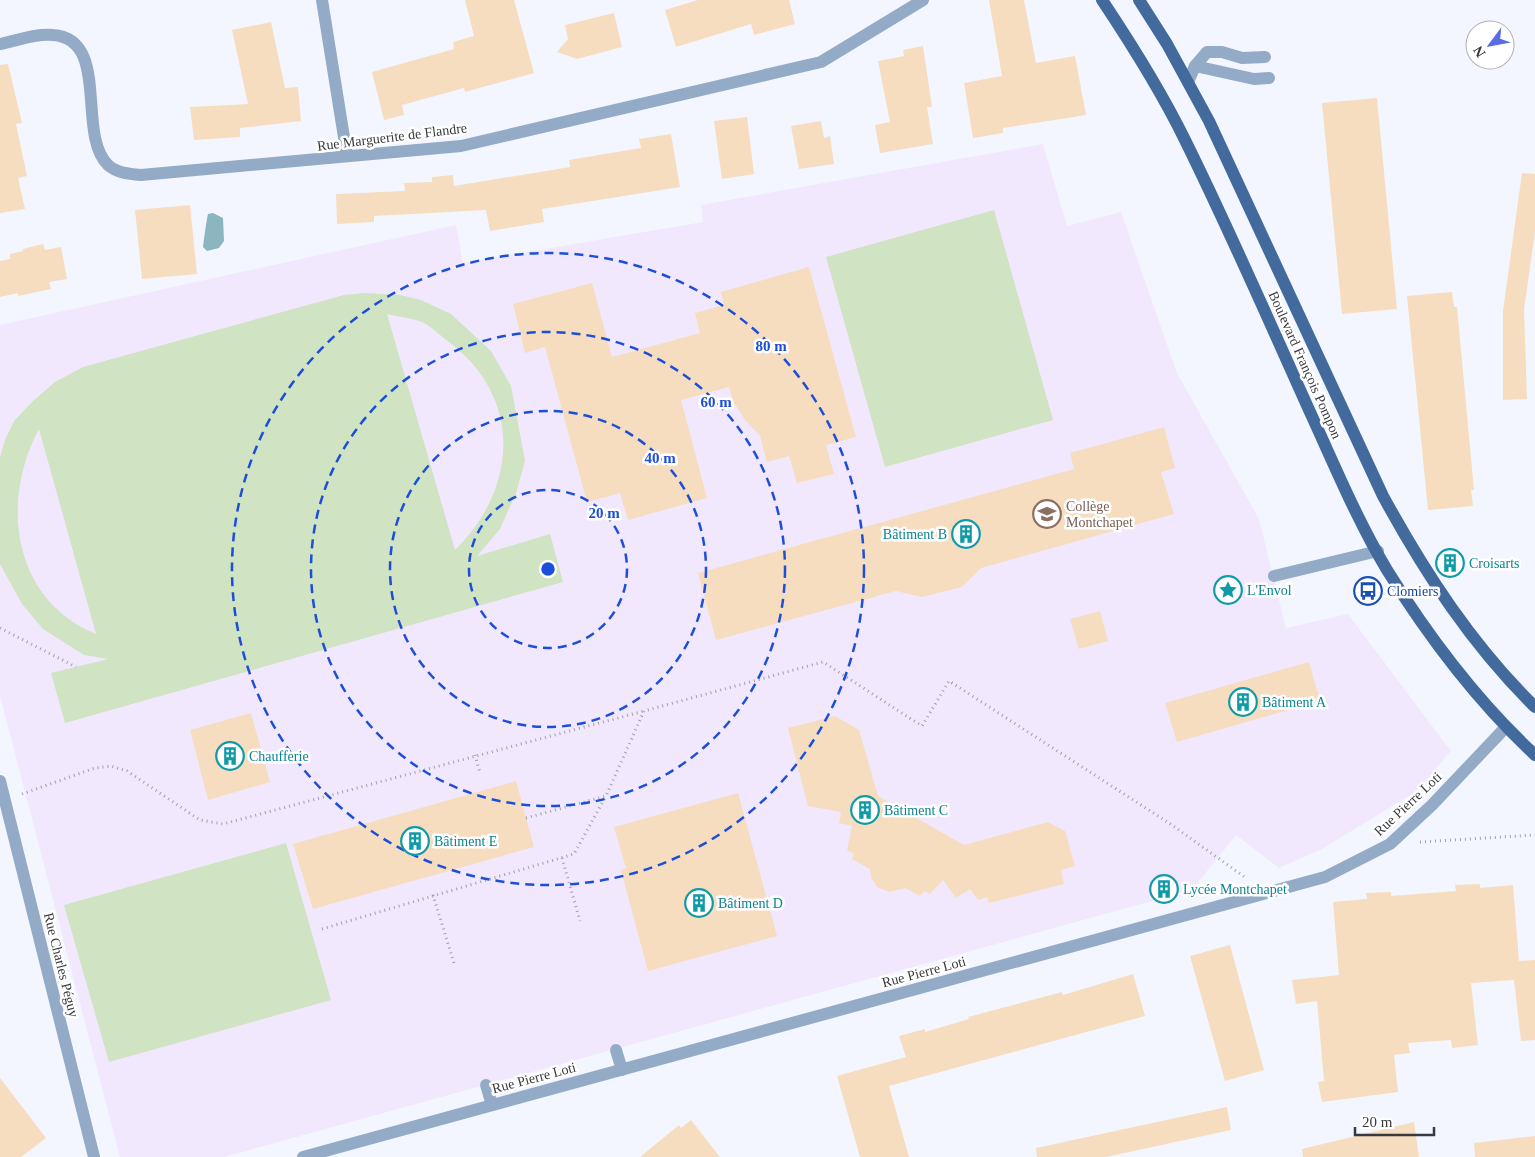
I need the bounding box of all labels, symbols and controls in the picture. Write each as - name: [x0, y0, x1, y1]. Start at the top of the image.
- north arrow: [1465, 20, 1515, 70]
- text: N: [1470, 43, 1488, 60]
- street label: Rue Marguerite de Flandre: [316, 120, 468, 154]
- street label: Boulevard François Pompon: [1266, 289, 1344, 441]
- text: 80 m: [755, 338, 787, 354]
- text: 60 m: [700, 394, 732, 410]
- text: 40 m: [644, 450, 676, 466]
- school or university icon: Collège Montchapet: [1032, 499, 1062, 529]
- place label: Collège Montchapet: [1066, 499, 1133, 530]
- text: 20 m: [588, 505, 620, 521]
- building icon: Bâtiment B: [951, 519, 981, 549]
- place label: Bâtiment B: [883, 527, 947, 542]
- building icon: Croisarts: [1435, 548, 1465, 578]
- place label: Croisarts: [1469, 556, 1520, 571]
- centre of rings: [539, 560, 557, 578]
- place icon: L'Envol: [1213, 575, 1243, 605]
- bus stop icon: Clomiers: [1353, 576, 1383, 606]
- place label: L'Envol: [1247, 583, 1292, 598]
- place label: Clomiers: [1387, 584, 1438, 599]
- building icon: Bâtiment A: [1228, 687, 1258, 717]
- place label: Bâtiment A: [1262, 695, 1327, 710]
- building icon: Chaufferie: [215, 741, 245, 771]
- place label: Chaufferie: [249, 749, 309, 764]
- street label: Rue Pierre Loti: [1371, 769, 1445, 839]
- building icon: Bâtiment C: [850, 795, 880, 825]
- place label: Bâtiment C: [884, 803, 948, 818]
- building icon: Bâtiment E: [400, 826, 430, 856]
- place label: Bâtiment E: [434, 834, 497, 849]
- building icon: Lycée Montchapet: [1149, 874, 1179, 904]
- place label: Lycée Montchapet: [1183, 882, 1287, 897]
- building icon: Bâtiment D: [684, 888, 714, 918]
- place label: Bâtiment D: [718, 896, 783, 911]
- street label: Rue Charles Péguy: [41, 911, 81, 1019]
- street label: Rue Pierre Loti: [880, 954, 968, 990]
- street label: Rue Pierre Loti: [490, 1060, 578, 1096]
- scale bar: [1355, 1104, 1434, 1136]
- text: 20 m: [1362, 1114, 1393, 1130]

